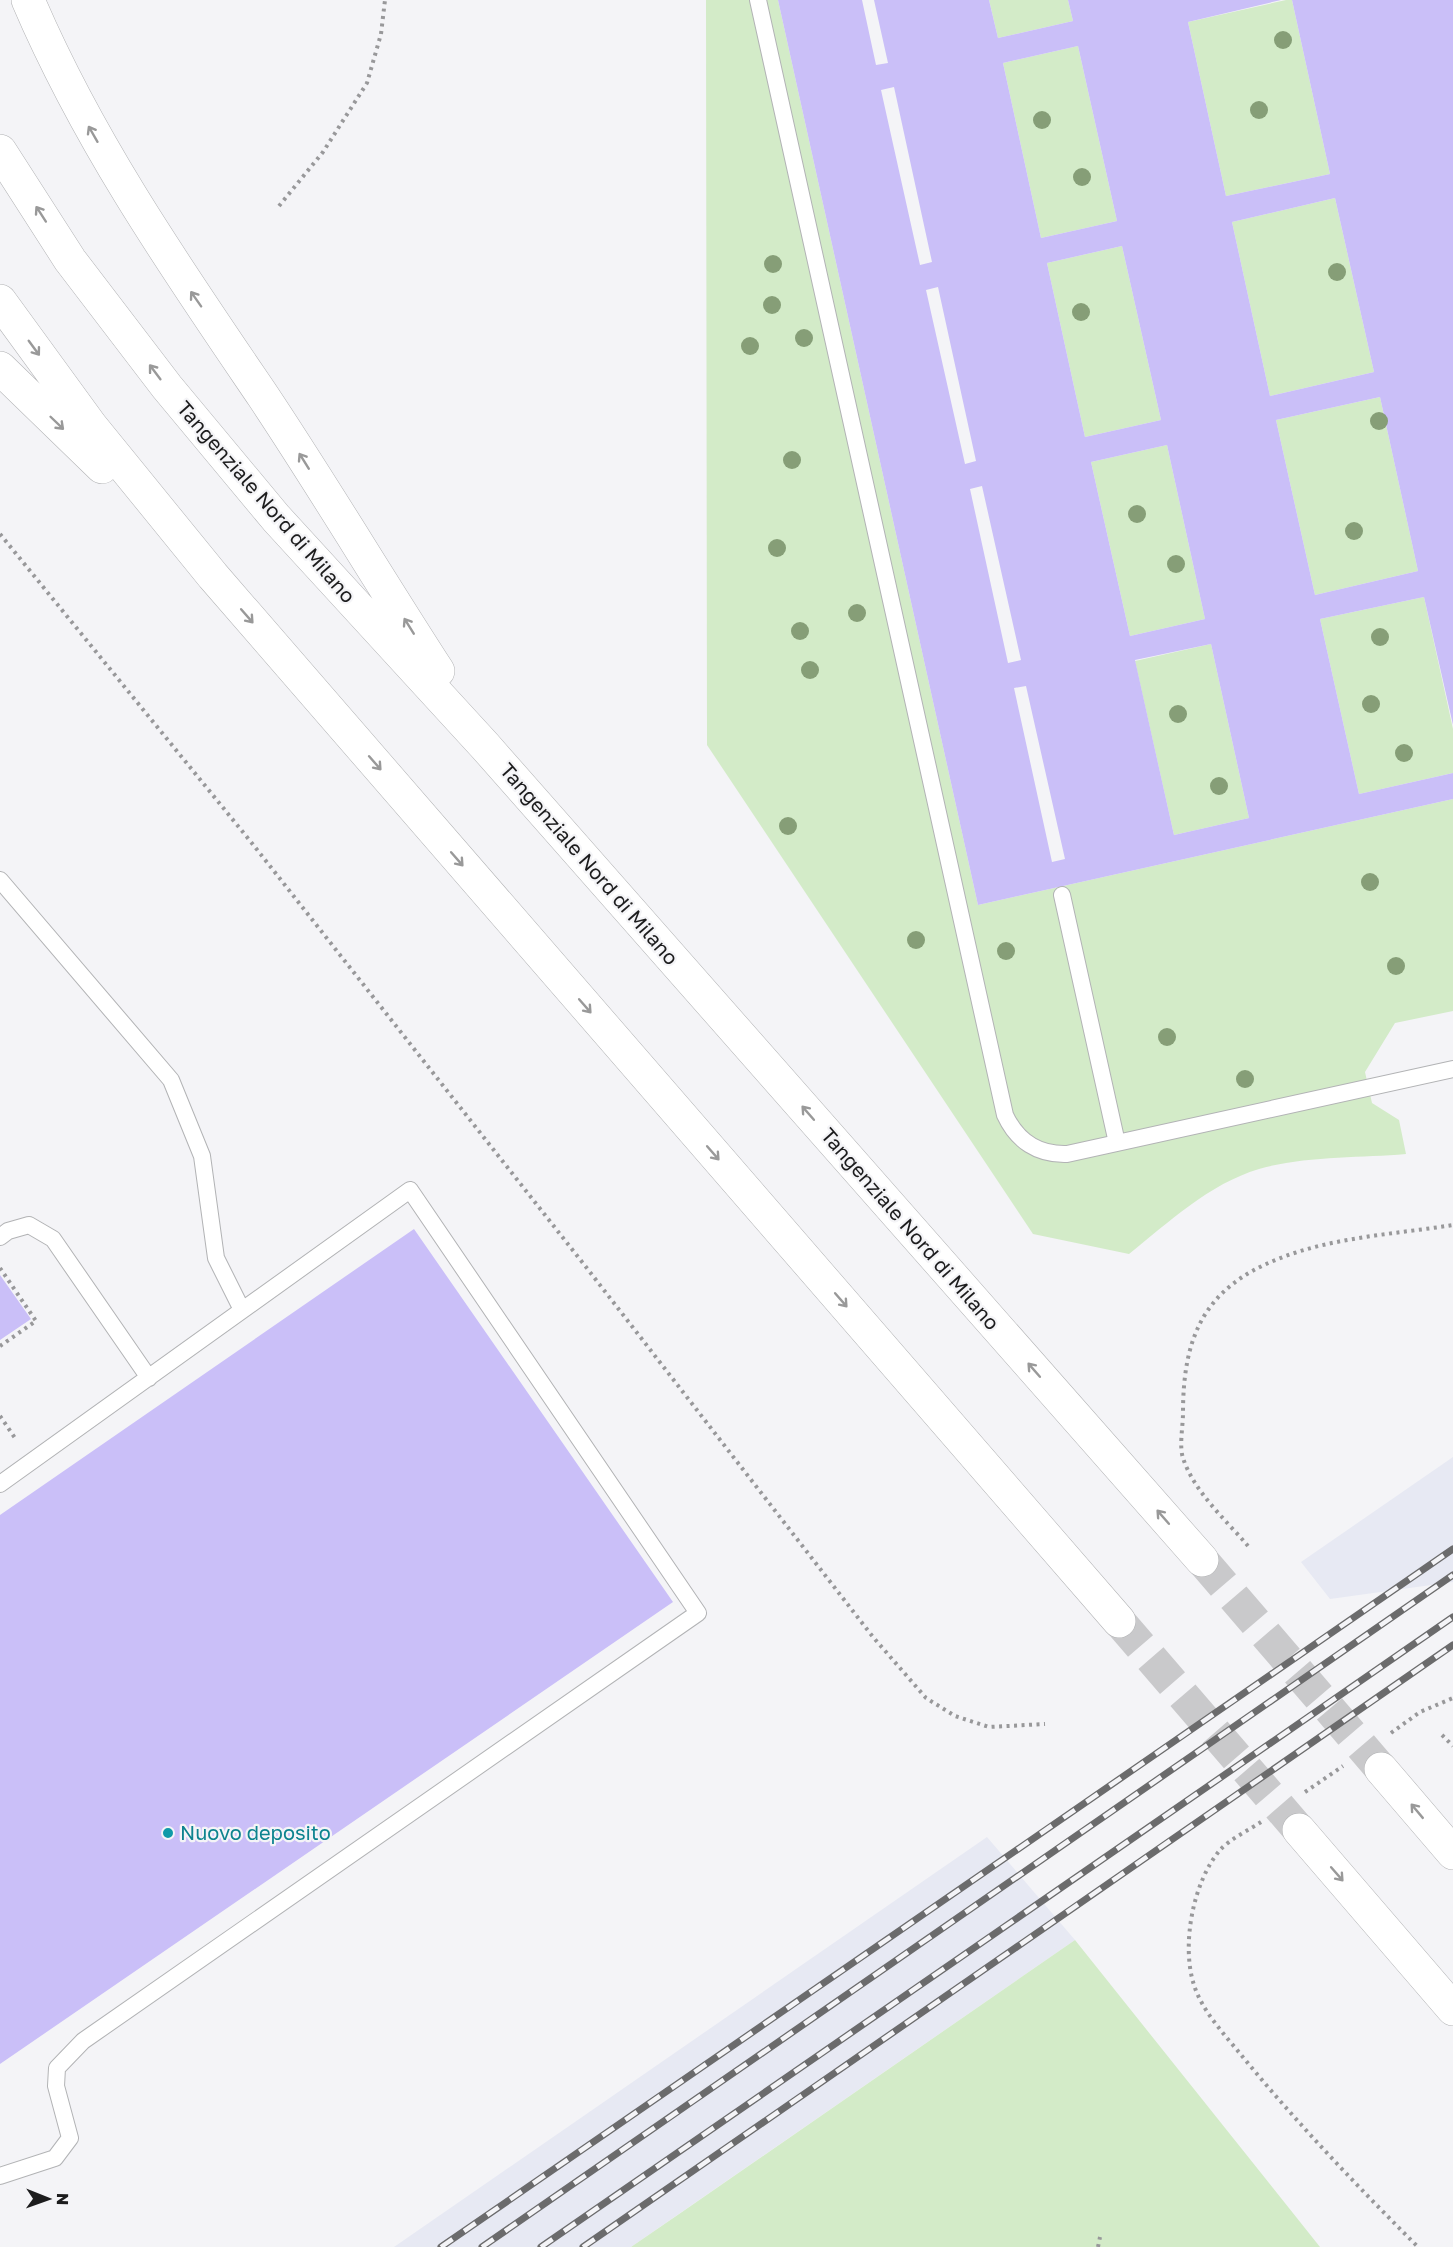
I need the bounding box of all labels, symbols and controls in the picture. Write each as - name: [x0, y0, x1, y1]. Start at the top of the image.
- one-way arrow: [86, 126, 98, 143]
- one-way arrow: [34, 206, 46, 223]
- one-way arrow: [190, 292, 202, 308]
- one-way arrow: [28, 340, 41, 356]
- one-way arrow: [149, 364, 162, 380]
- street label: Tangenziale Nord di Milano: [173, 396, 361, 607]
- one-way arrow: [49, 416, 64, 431]
- one-way arrow: [298, 454, 310, 470]
- one-way arrow: [241, 608, 254, 624]
- one-way arrow: [403, 618, 415, 635]
- one-way arrow: [368, 755, 382, 770]
- street label: Tangenziale Nord di Milano: [496, 758, 684, 969]
- one-way arrow: [450, 850, 464, 866]
- one-way arrow: [578, 998, 592, 1013]
- one-way arrow: [801, 1106, 815, 1121]
- street label: Tangenziale Nord di Milano: [817, 1123, 1005, 1334]
- one-way arrow: [706, 1145, 720, 1160]
- one-way arrow: [834, 1292, 848, 1307]
- one-way arrow: [1027, 1363, 1041, 1378]
- one-way arrow: [1156, 1509, 1170, 1524]
- one-way arrow: [1410, 1804, 1424, 1819]
- place label: Nuovo deposito: [180, 1820, 331, 1844]
- marker: Nuovo deposito: [161, 1826, 175, 1840]
- one-way arrow: [1330, 1866, 1344, 1881]
- north arrow: [18, 2169, 78, 2229]
- text: N: [53, 2193, 73, 2206]

